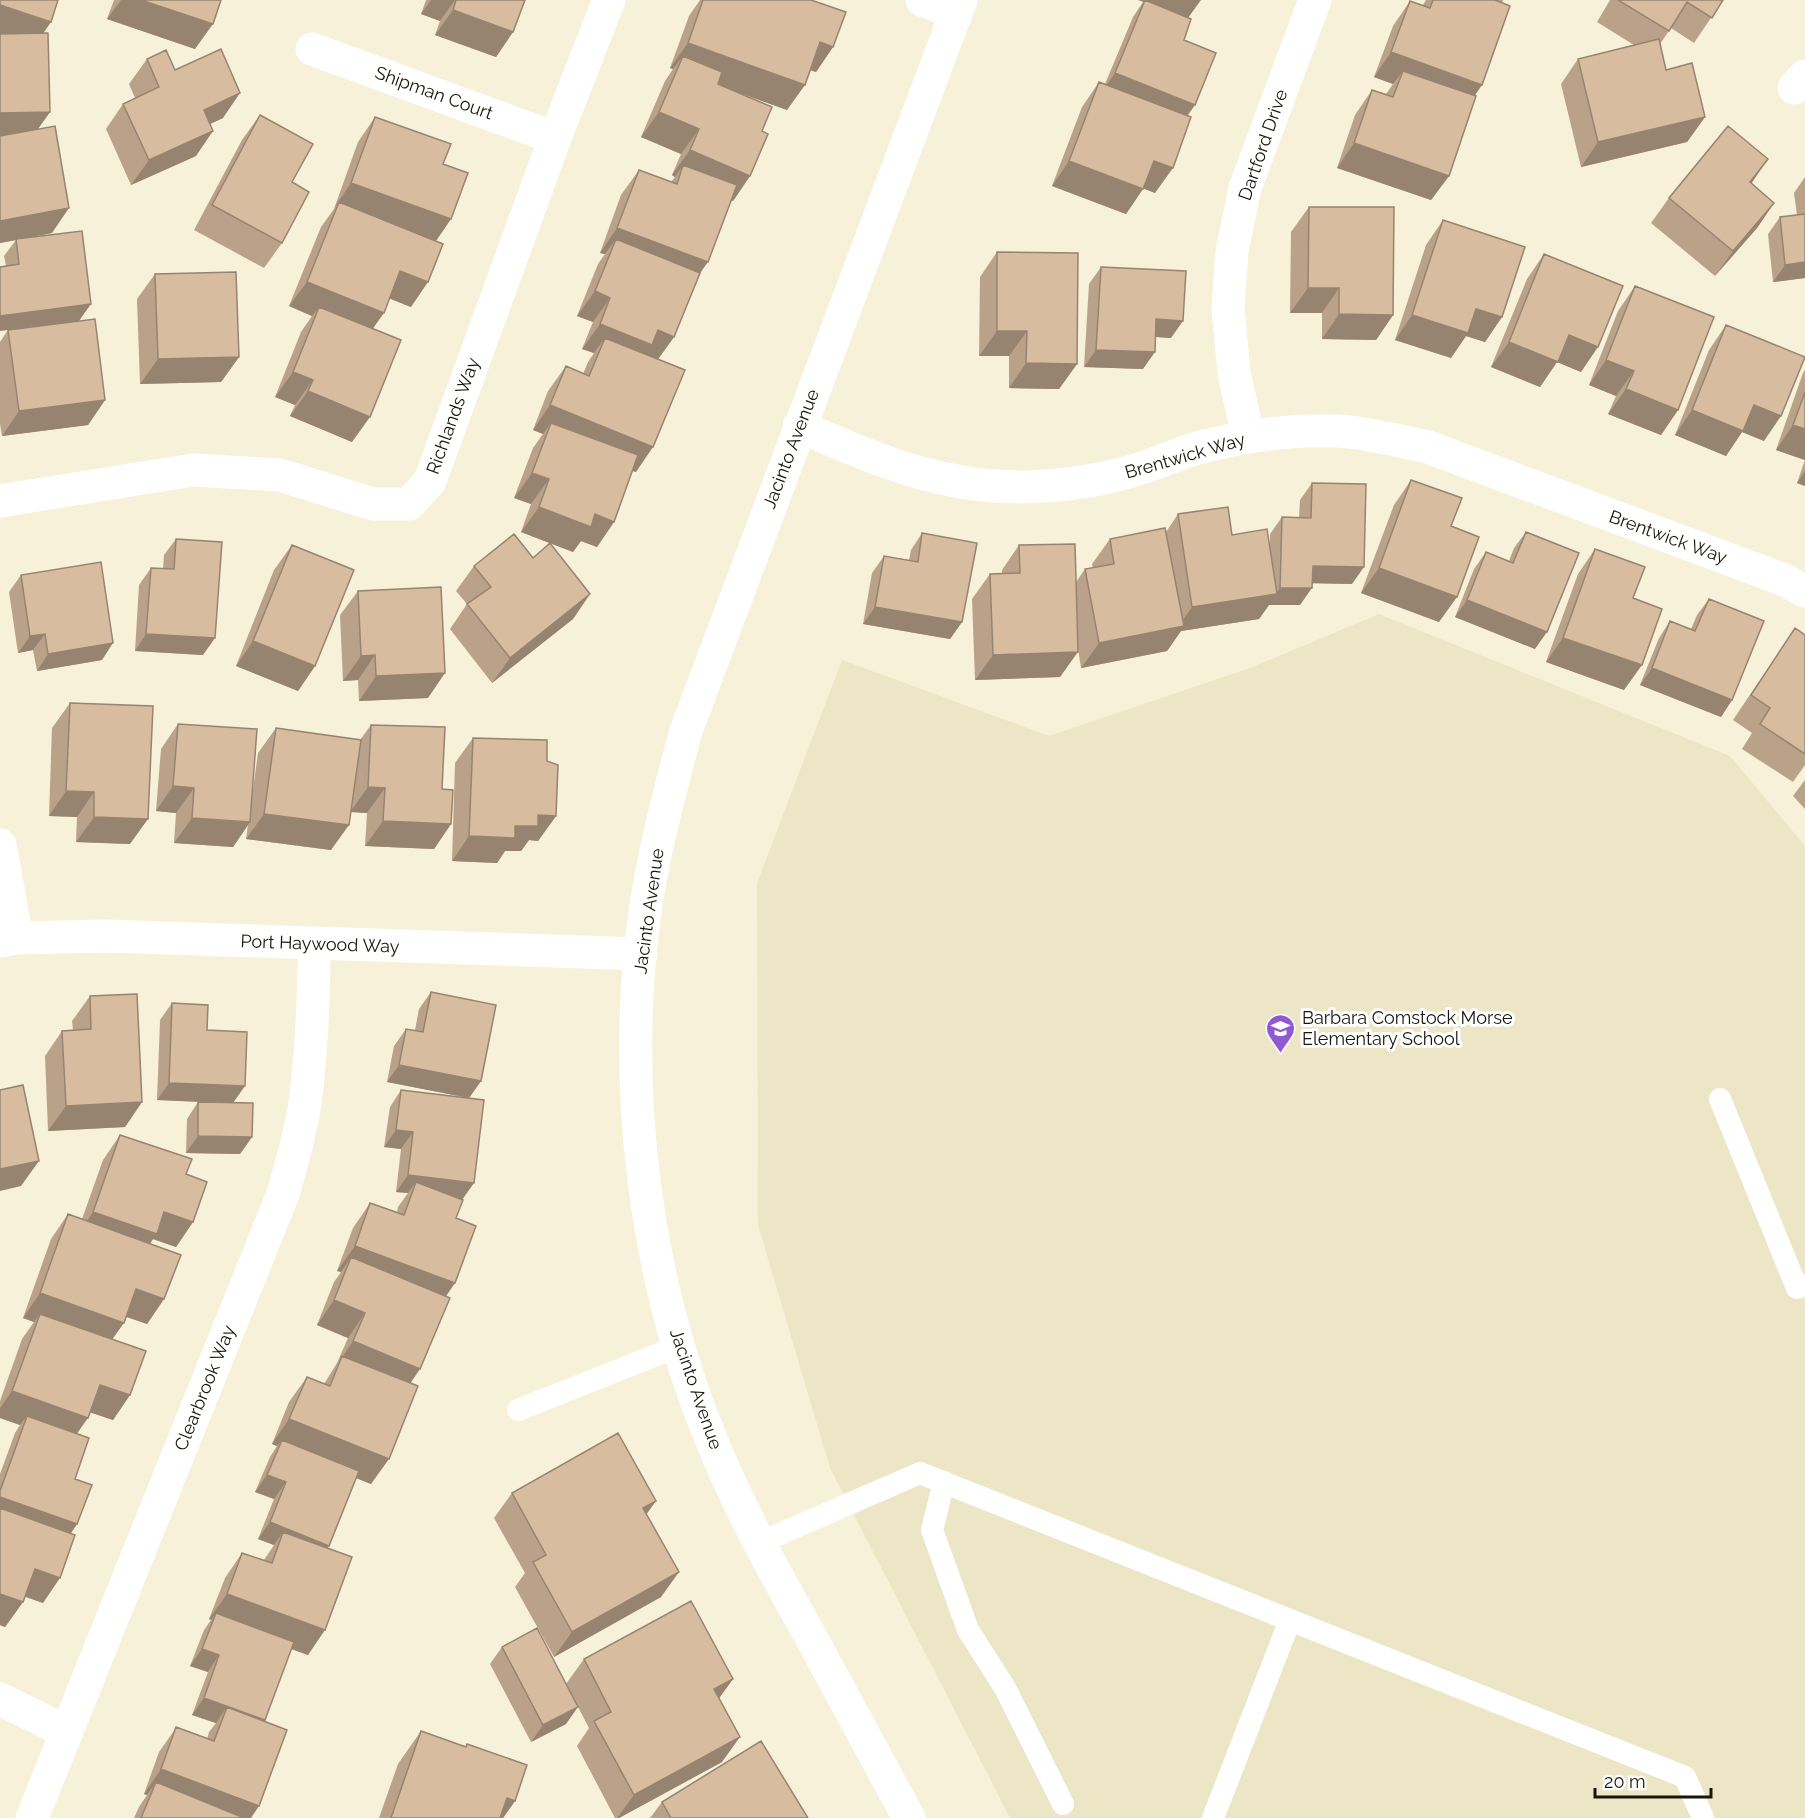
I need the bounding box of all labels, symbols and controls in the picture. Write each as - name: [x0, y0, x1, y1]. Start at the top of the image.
- street label: Shipman Court: [372, 61, 496, 124]
- street label: Dartford Drive: [1234, 86, 1291, 203]
- street label: Richlands Way: [422, 355, 483, 477]
- street label: Jacinto Avenue: [758, 386, 823, 512]
- street label: Brentwick Way: [1122, 428, 1248, 483]
- street label: Brentwick Way: [1606, 505, 1730, 568]
- street label: Jacinto Avenue: [629, 847, 668, 975]
- street label: Port Haywood Way: [240, 930, 400, 957]
- place label: Barbara Comstock Morse Elementary School: [1302, 1007, 1513, 1049]
- school or university icon: Barbara Comstock Morse Elementary School: [1265, 1012, 1297, 1054]
- street label: Clearbrook Way: [170, 1322, 239, 1453]
- street label: Jacinto Avenue: [666, 1326, 727, 1452]
- scale bar: [1595, 1761, 1710, 1799]
- text: 20 m: [1604, 1771, 1646, 1792]

